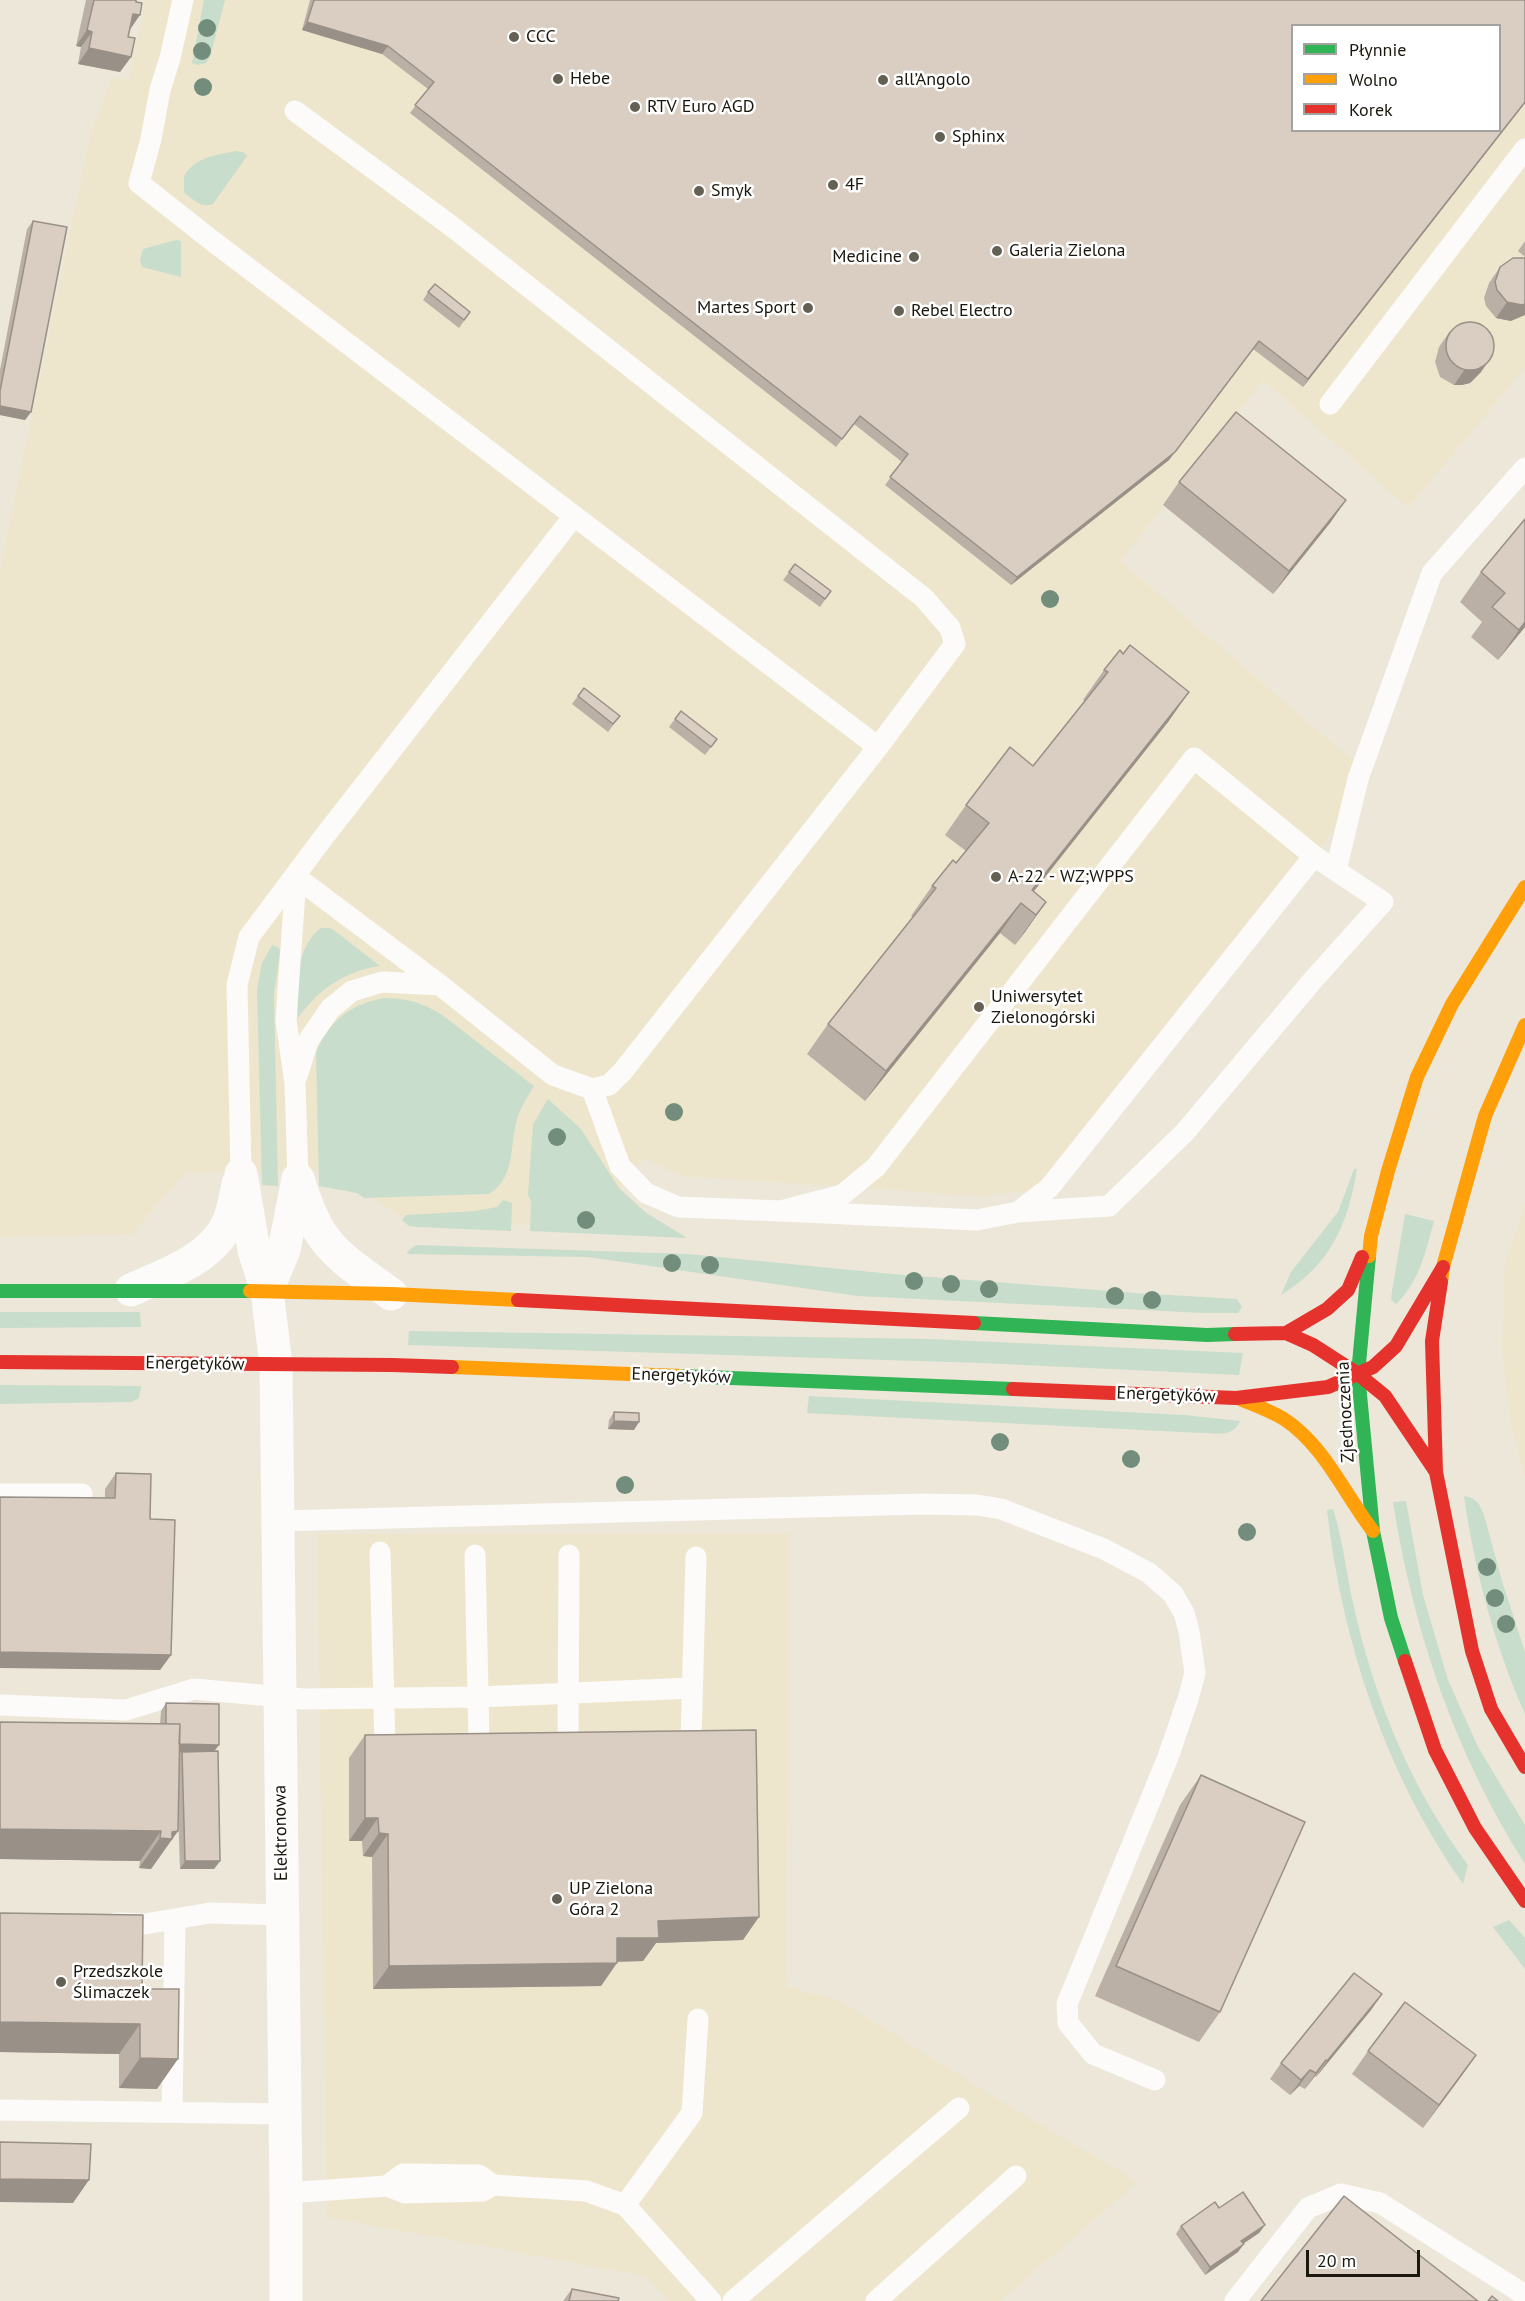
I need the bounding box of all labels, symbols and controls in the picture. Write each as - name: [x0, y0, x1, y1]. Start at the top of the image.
- legend: [1291, 24, 1501, 132]
- place label: CCC: [526, 26, 556, 48]
- marker: CCC: [507, 30, 521, 44]
- text: Płynnie: [1349, 38, 1406, 61]
- place label: Hebe: [570, 68, 610, 90]
- text: Wolno: [1349, 68, 1398, 91]
- place label: all’Angolo: [895, 69, 970, 91]
- marker: Hebe: [551, 72, 565, 86]
- marker: all’Angolo: [876, 73, 890, 87]
- place label: RTV Euro AGD: [647, 96, 754, 118]
- text: Korek: [1349, 98, 1393, 121]
- marker: RTV Euro AGD: [628, 100, 642, 114]
- place label: Sphinx: [952, 126, 1005, 148]
- marker: Sphinx: [933, 130, 947, 144]
- place label: 4F: [845, 174, 864, 196]
- marker: 4F: [826, 178, 840, 192]
- place label: Smyk: [711, 180, 752, 202]
- marker: Smyk: [692, 184, 706, 198]
- place label: Galeria Zielona: [1009, 240, 1125, 262]
- marker: Galeria Zielona: [990, 244, 1004, 258]
- place label: Medicine: [832, 246, 902, 268]
- marker: Medicine: [907, 250, 921, 264]
- place label: Martes Sport: [697, 297, 796, 319]
- place label: Rebel Electro: [911, 300, 1013, 322]
- marker: Martes Sport: [801, 301, 815, 315]
- marker: Rebel Electro: [892, 304, 906, 318]
- place label: A-22 - WZ;WPPS: [1008, 866, 1134, 888]
- marker: A-22 - WZ;WPPS: [989, 870, 1003, 884]
- place label: Uniwersytet Zielonogórski: [991, 986, 1096, 1028]
- marker: Uniwersytet Zielonogórski: [972, 1000, 986, 1014]
- street label: Energetyków: [145, 1352, 245, 1376]
- street label: Zjednoczenia: [1333, 1361, 1359, 1463]
- street label: Energetyków: [631, 1363, 731, 1389]
- street label: Energetyków: [1116, 1382, 1216, 1408]
- street label: Elektronowa: [269, 1785, 293, 1881]
- place label: UP Zielona Góra 2: [569, 1878, 653, 1920]
- marker: UP Zielona Góra 2: [550, 1892, 564, 1906]
- place label: Przedszkole Ślimaczek: [73, 1961, 163, 2004]
- marker: Przedszkole Ślimaczek: [54, 1975, 68, 1989]
- scale bar: [1309, 2238, 1423, 2276]
- text: 20 m: [1317, 2249, 1356, 2272]

